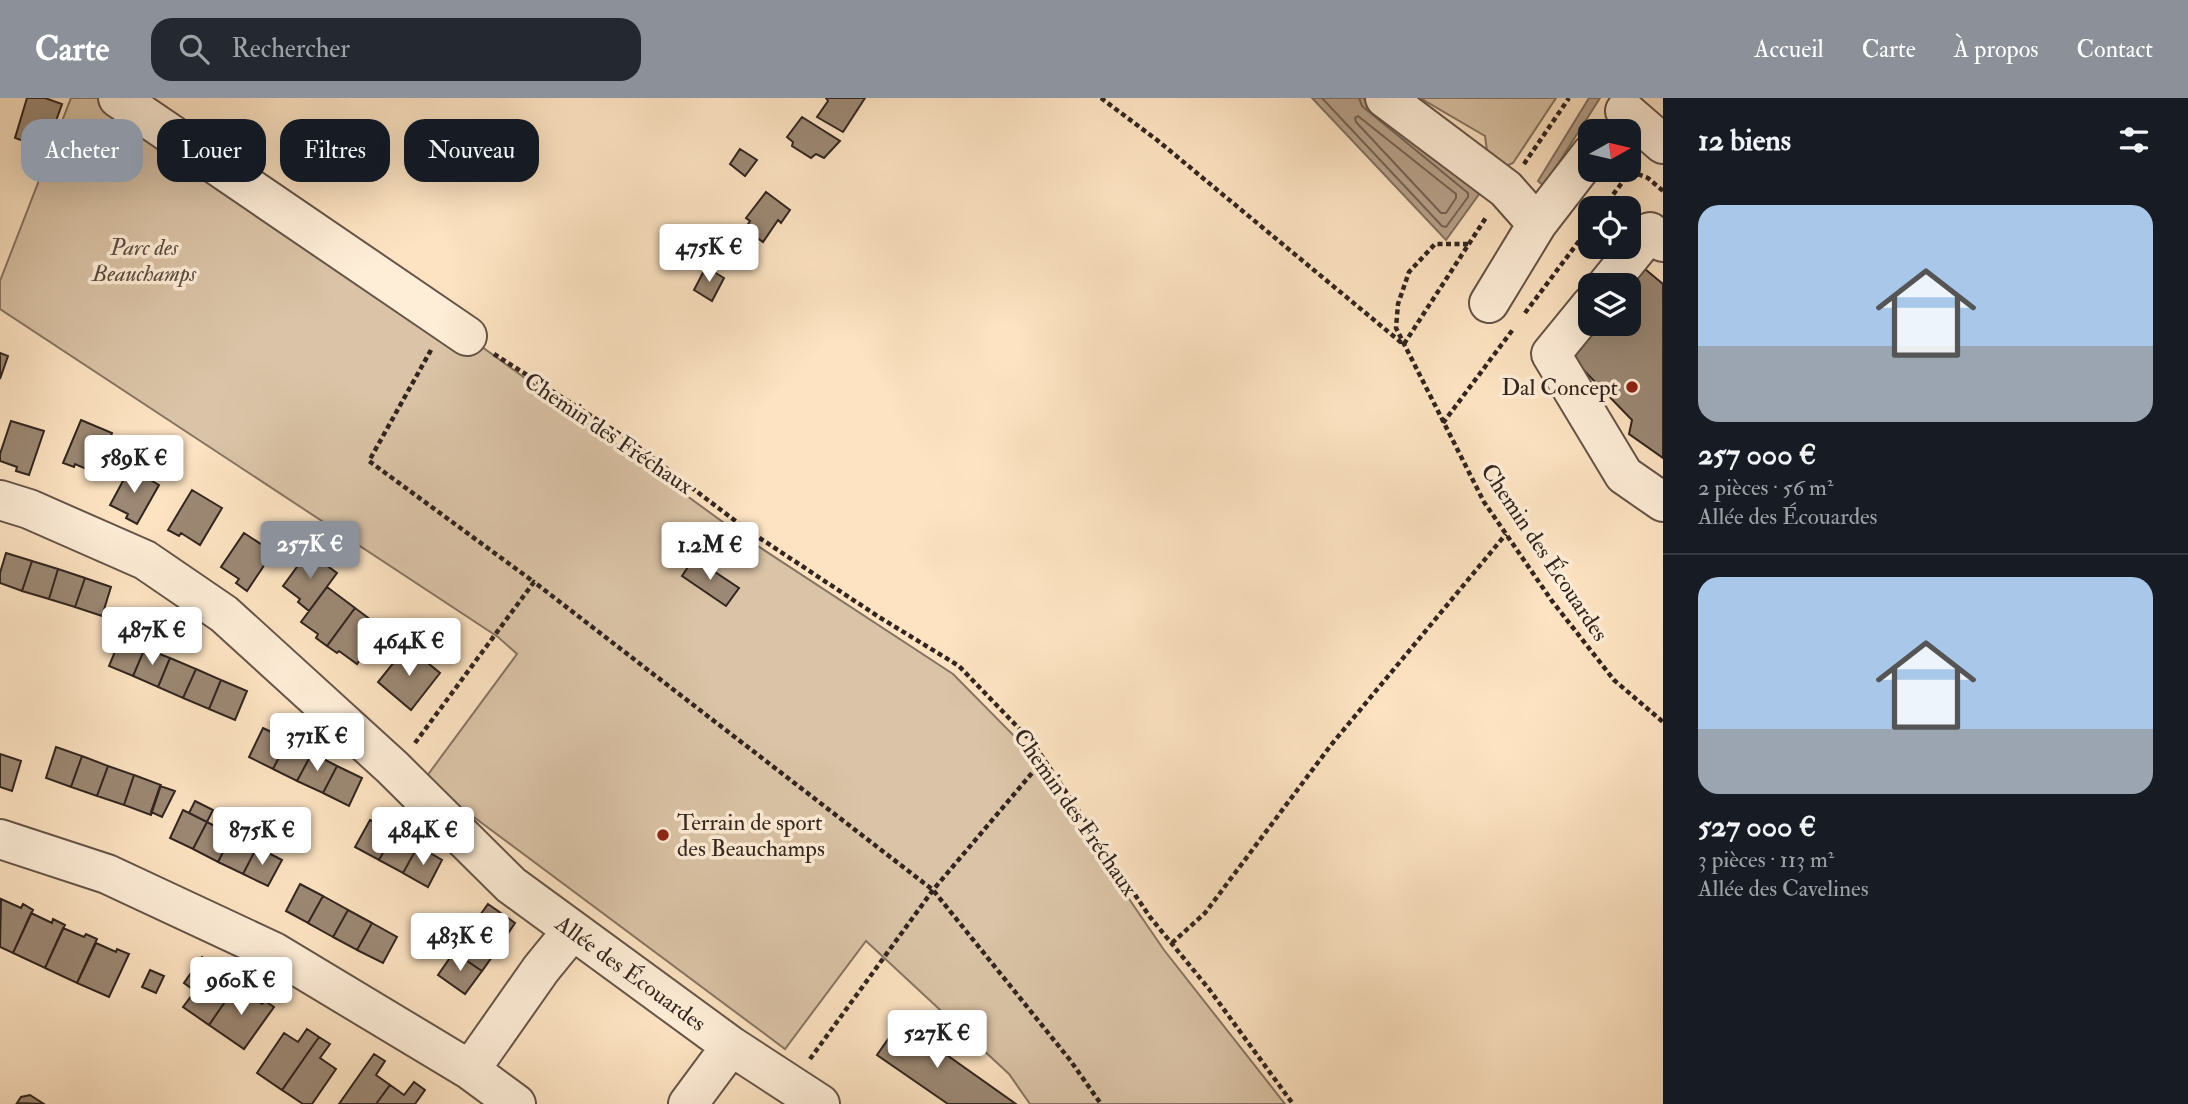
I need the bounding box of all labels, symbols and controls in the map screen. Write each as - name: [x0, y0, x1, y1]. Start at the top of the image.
- search box: [151, 18, 641, 81]
- text: Carte: [35, 29, 109, 70]
- icon: search: [175, 30, 213, 68]
- text: Rechercher: [231, 33, 350, 65]
- text: Accueil: [1754, 34, 1824, 65]
- text: Carte: [1862, 34, 1916, 65]
- text: À propos: [1954, 34, 2039, 65]
- text: Contact: [2077, 34, 2153, 65]
- chip: Acheter: [21, 119, 143, 182]
- chip: Louer: [157, 119, 266, 182]
- chip: Filtres: [280, 119, 390, 182]
- chip: Nouveau: [404, 119, 539, 182]
- north arrow: [1578, 119, 1642, 182]
- map controls: [1578, 119, 1641, 336]
- icon: filters: [2115, 121, 2153, 159]
- text: 12 biens: [1698, 122, 1791, 159]
- button: locate: [1578, 196, 1641, 259]
- pin: 475K €: [652, 225, 766, 284]
- text: 475K €: [676, 232, 742, 261]
- park label: Parc des Beauchamps: [91, 233, 197, 288]
- icon: home: [1863, 250, 1989, 376]
- button: layers: [1578, 273, 1641, 336]
- street label: Chemin des Fréchaux: [519, 366, 699, 501]
- place label: Dal Concept: [1501, 373, 1618, 403]
- marker: Dal Concept: [1624, 379, 1640, 395]
- pin: 589K €: [77, 436, 191, 495]
- text: 257 000 €: [1698, 436, 1816, 473]
- text: 589K €: [100, 443, 168, 472]
- street label: Chemin des Écouardes: [1474, 458, 1615, 647]
- text: 2 pièces · 56 m²: [1698, 473, 1833, 502]
- text: Allée des Écouardes: [1698, 502, 1878, 531]
- pin: 257K €: [253, 522, 367, 581]
- pin: 1.2M €: [653, 522, 767, 582]
- text: 257K €: [277, 529, 343, 558]
- text: 1.2M €: [678, 530, 742, 559]
- pin: 487K €: [95, 608, 209, 667]
- text: 487K €: [118, 615, 186, 644]
- pin: 464K €: [352, 618, 466, 678]
- icon: home: [1863, 622, 1989, 748]
- text: 464K €: [374, 626, 444, 655]
- pin: 371K €: [260, 714, 374, 773]
- text: 371K €: [286, 721, 348, 750]
- street label: Chemin des Fréchaux: [1007, 723, 1144, 902]
- pin: 875K €: [205, 808, 319, 867]
- pin: 484K €: [366, 808, 480, 867]
- place label: Terrain de sport des Beauchamps: [677, 808, 825, 864]
- text: 527 000 €: [1698, 808, 1816, 845]
- text: 875K €: [229, 815, 295, 844]
- text: 484K €: [388, 815, 458, 844]
- marker: Terrain de sport des Beauchamps: [655, 827, 671, 843]
- text: 3 pièces · 113 m²: [1698, 845, 1834, 874]
- text: Allée des Cavelines: [1698, 874, 1869, 903]
- street label: Allée des Écouardes: [549, 908, 712, 1038]
- pin: 483K €: [403, 914, 517, 973]
- text: 483K €: [427, 921, 493, 950]
- pin: 960K €: [184, 958, 298, 1017]
- text: 960K €: [206, 965, 276, 994]
- pin: 527K €: [880, 1010, 994, 1070]
- text: 527K €: [904, 1018, 970, 1047]

